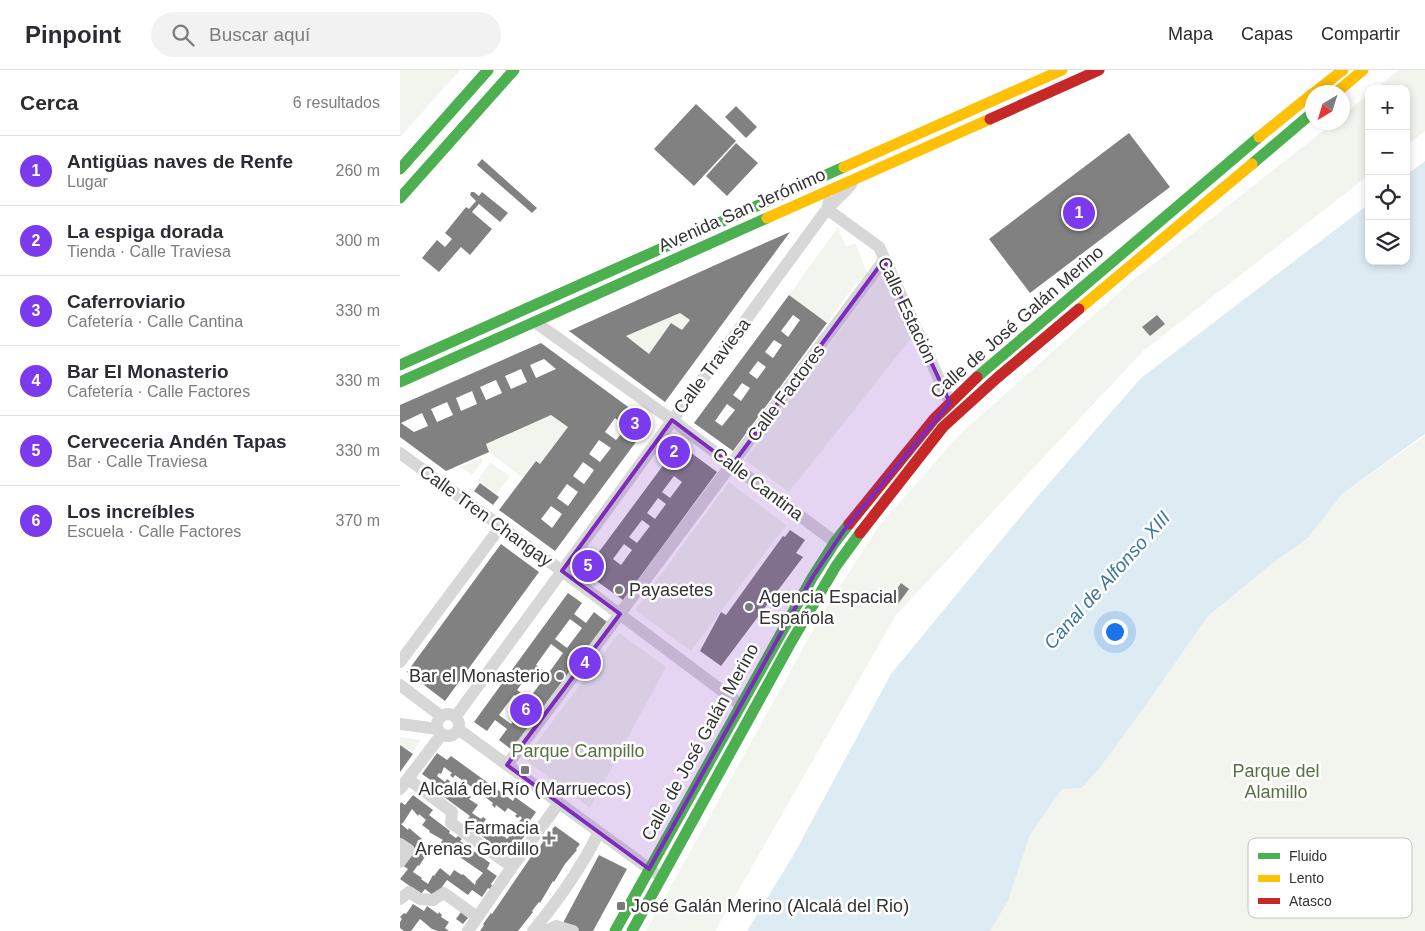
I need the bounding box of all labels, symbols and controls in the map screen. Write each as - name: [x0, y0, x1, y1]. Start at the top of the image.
- search box: [151, 12, 501, 57]
- text: Pinpoint: [25, 21, 121, 48]
- icon: search: [169, 21, 197, 49]
- text: Buscar aquí: [209, 24, 310, 45]
- text: Mapa: [1168, 24, 1213, 44]
- text: Capas: [1241, 24, 1293, 44]
- text: Compartir: [1321, 24, 1400, 44]
- north arrow: [1305, 85, 1350, 130]
- map controls: [1365, 85, 1410, 265]
- button: +: [1365, 85, 1410, 130]
- text: Cerca: [20, 91, 78, 114]
- text: 6 resultados: [293, 94, 380, 111]
- button: −: [1365, 130, 1410, 175]
- text: Antigüas naves de Renfe: [67, 151, 293, 172]
- text: 1: [32, 162, 40, 179]
- text: 260 m: [336, 162, 380, 179]
- street label: Avenida San Jerónimo: [655, 164, 829, 256]
- text: Lugar: [67, 173, 108, 190]
- button: locate: [1365, 175, 1410, 220]
- pin: 1: [1063, 194, 1095, 232]
- button: layers: [1365, 220, 1410, 265]
- text: La espiga dorada: [67, 221, 223, 242]
- text: 2: [32, 232, 40, 249]
- text: 300 m: [336, 232, 380, 249]
- street label: Calle de José Galán Merino: [927, 242, 1107, 402]
- text: Tienda · Calle Traviesa: [67, 243, 231, 260]
- street label: Calle Estación: [874, 254, 940, 366]
- text: Caferroviario: [67, 291, 185, 312]
- text: 3: [32, 302, 40, 319]
- text: 330 m: [336, 302, 380, 319]
- text: Cafetería · Calle Cantina: [67, 313, 243, 330]
- street label: Calle Traviesa: [670, 314, 755, 418]
- street label: Calle Factores: [743, 341, 829, 445]
- text: Bar El Monasterio: [67, 361, 229, 382]
- text: 4: [32, 372, 40, 389]
- text: 330 m: [336, 372, 380, 389]
- text: Cafetería · Calle Factores: [67, 383, 250, 400]
- pin: 3: [619, 405, 651, 443]
- text: Cerveceria Andén Tapas: [67, 431, 287, 452]
- pin: 2: [658, 433, 690, 471]
- text: 5: [32, 442, 40, 459]
- text: 330 m: [336, 442, 380, 459]
- street label: Calle Cantina: [709, 443, 808, 525]
- text: Bar · Calle Traviesa: [67, 453, 208, 470]
- street label: Calle Tren Changay: [416, 461, 556, 571]
- text: Los increíbles: [67, 501, 195, 522]
- water label: Canal de Alfonso XIII: [1040, 506, 1175, 653]
- text: 6: [32, 512, 40, 529]
- text: 370 m: [336, 512, 380, 529]
- text: Escuela · Calle Factores: [67, 523, 241, 540]
- pin: 5: [572, 547, 604, 585]
- place label: Payasetes: [629, 580, 713, 600]
- marker: Payasetes: [613, 584, 625, 596]
- place label: Agencia Espacial Española: [759, 587, 897, 628]
- marker: Agencia Espacial Española: [743, 601, 755, 613]
- your location: [1102, 619, 1128, 645]
- street label: Calle de José Galán Merino: [637, 640, 763, 844]
- pin: 4: [569, 644, 601, 682]
- place label: Bar el Monasterio: [409, 666, 550, 686]
- marker: Bar el Monasterio: [554, 670, 566, 682]
- pin: 6: [510, 691, 542, 729]
- park label: Parque Campillo: [511, 741, 645, 761]
- park label: Parque del Alamillo: [1232, 761, 1320, 802]
- marker: Alcalá del Río (Marruecos): [519, 764, 531, 776]
- place label: Alcalá del Río (Marruecos): [418, 779, 632, 799]
- place label: Farmacia Arenas Gordillo: [415, 818, 540, 859]
- marker: Farmacia Arenas Gordillo: [543, 832, 555, 844]
- legend: [1248, 838, 1412, 918]
- text: Fluido: [1289, 848, 1327, 864]
- text: Lento: [1289, 870, 1324, 886]
- text: Atasco: [1289, 893, 1332, 909]
- place label: José Galán Merino (Alcalá del Rio): [631, 896, 909, 916]
- marker: José Galán Merino (Alcalá del Rio): [615, 900, 627, 912]

